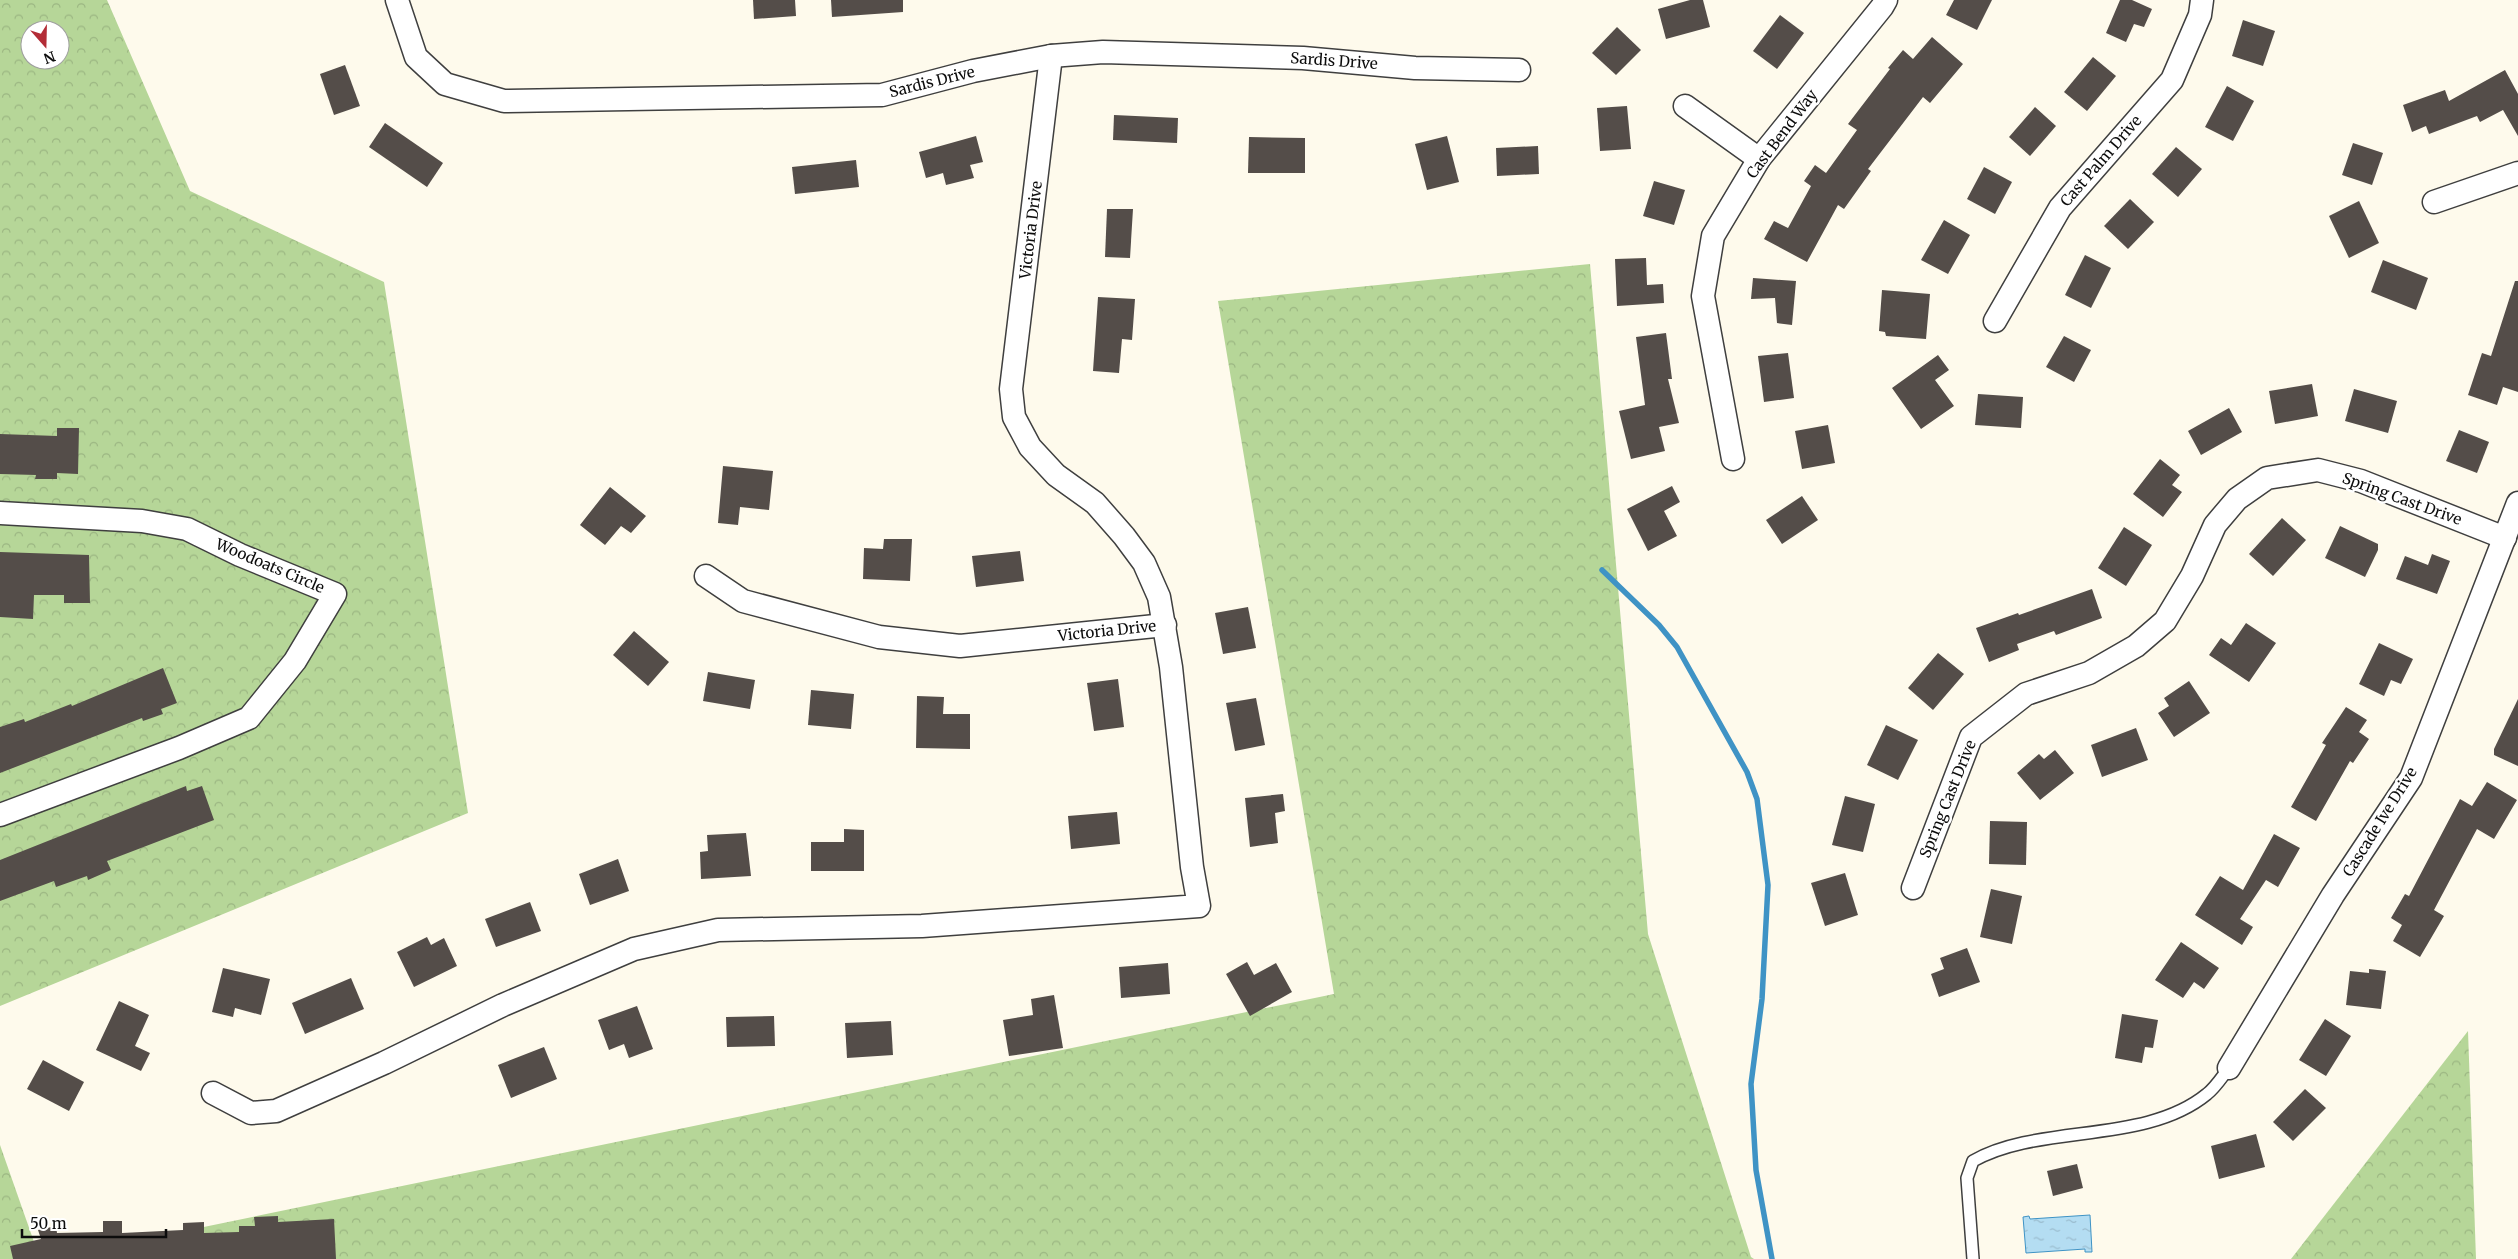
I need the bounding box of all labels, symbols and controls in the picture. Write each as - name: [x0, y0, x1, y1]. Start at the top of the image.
- north arrow: [20, 20, 70, 70]
- text: N: [41, 47, 58, 68]
- street label: Sardis Drive: [1290, 48, 1378, 73]
- street label: Sardis Drive: [887, 62, 977, 101]
- street label: Cast Bend Way: [1742, 85, 1821, 182]
- street label: Cast Palm Drive: [2056, 111, 2145, 210]
- street label: Victoria Drive: [1015, 180, 1046, 281]
- street label: Spring Cast Drive: [2340, 468, 2465, 529]
- street label: Woodoats Circle: [212, 534, 328, 597]
- street label: Victoria Drive: [1056, 616, 1157, 645]
- street label: Spring Cast Drive: [1915, 737, 1980, 861]
- street label: Cascade Ive Drive: [2338, 763, 2421, 880]
- scale bar: [22, 1206, 166, 1238]
- text: 50 m: [30, 1214, 67, 1233]

